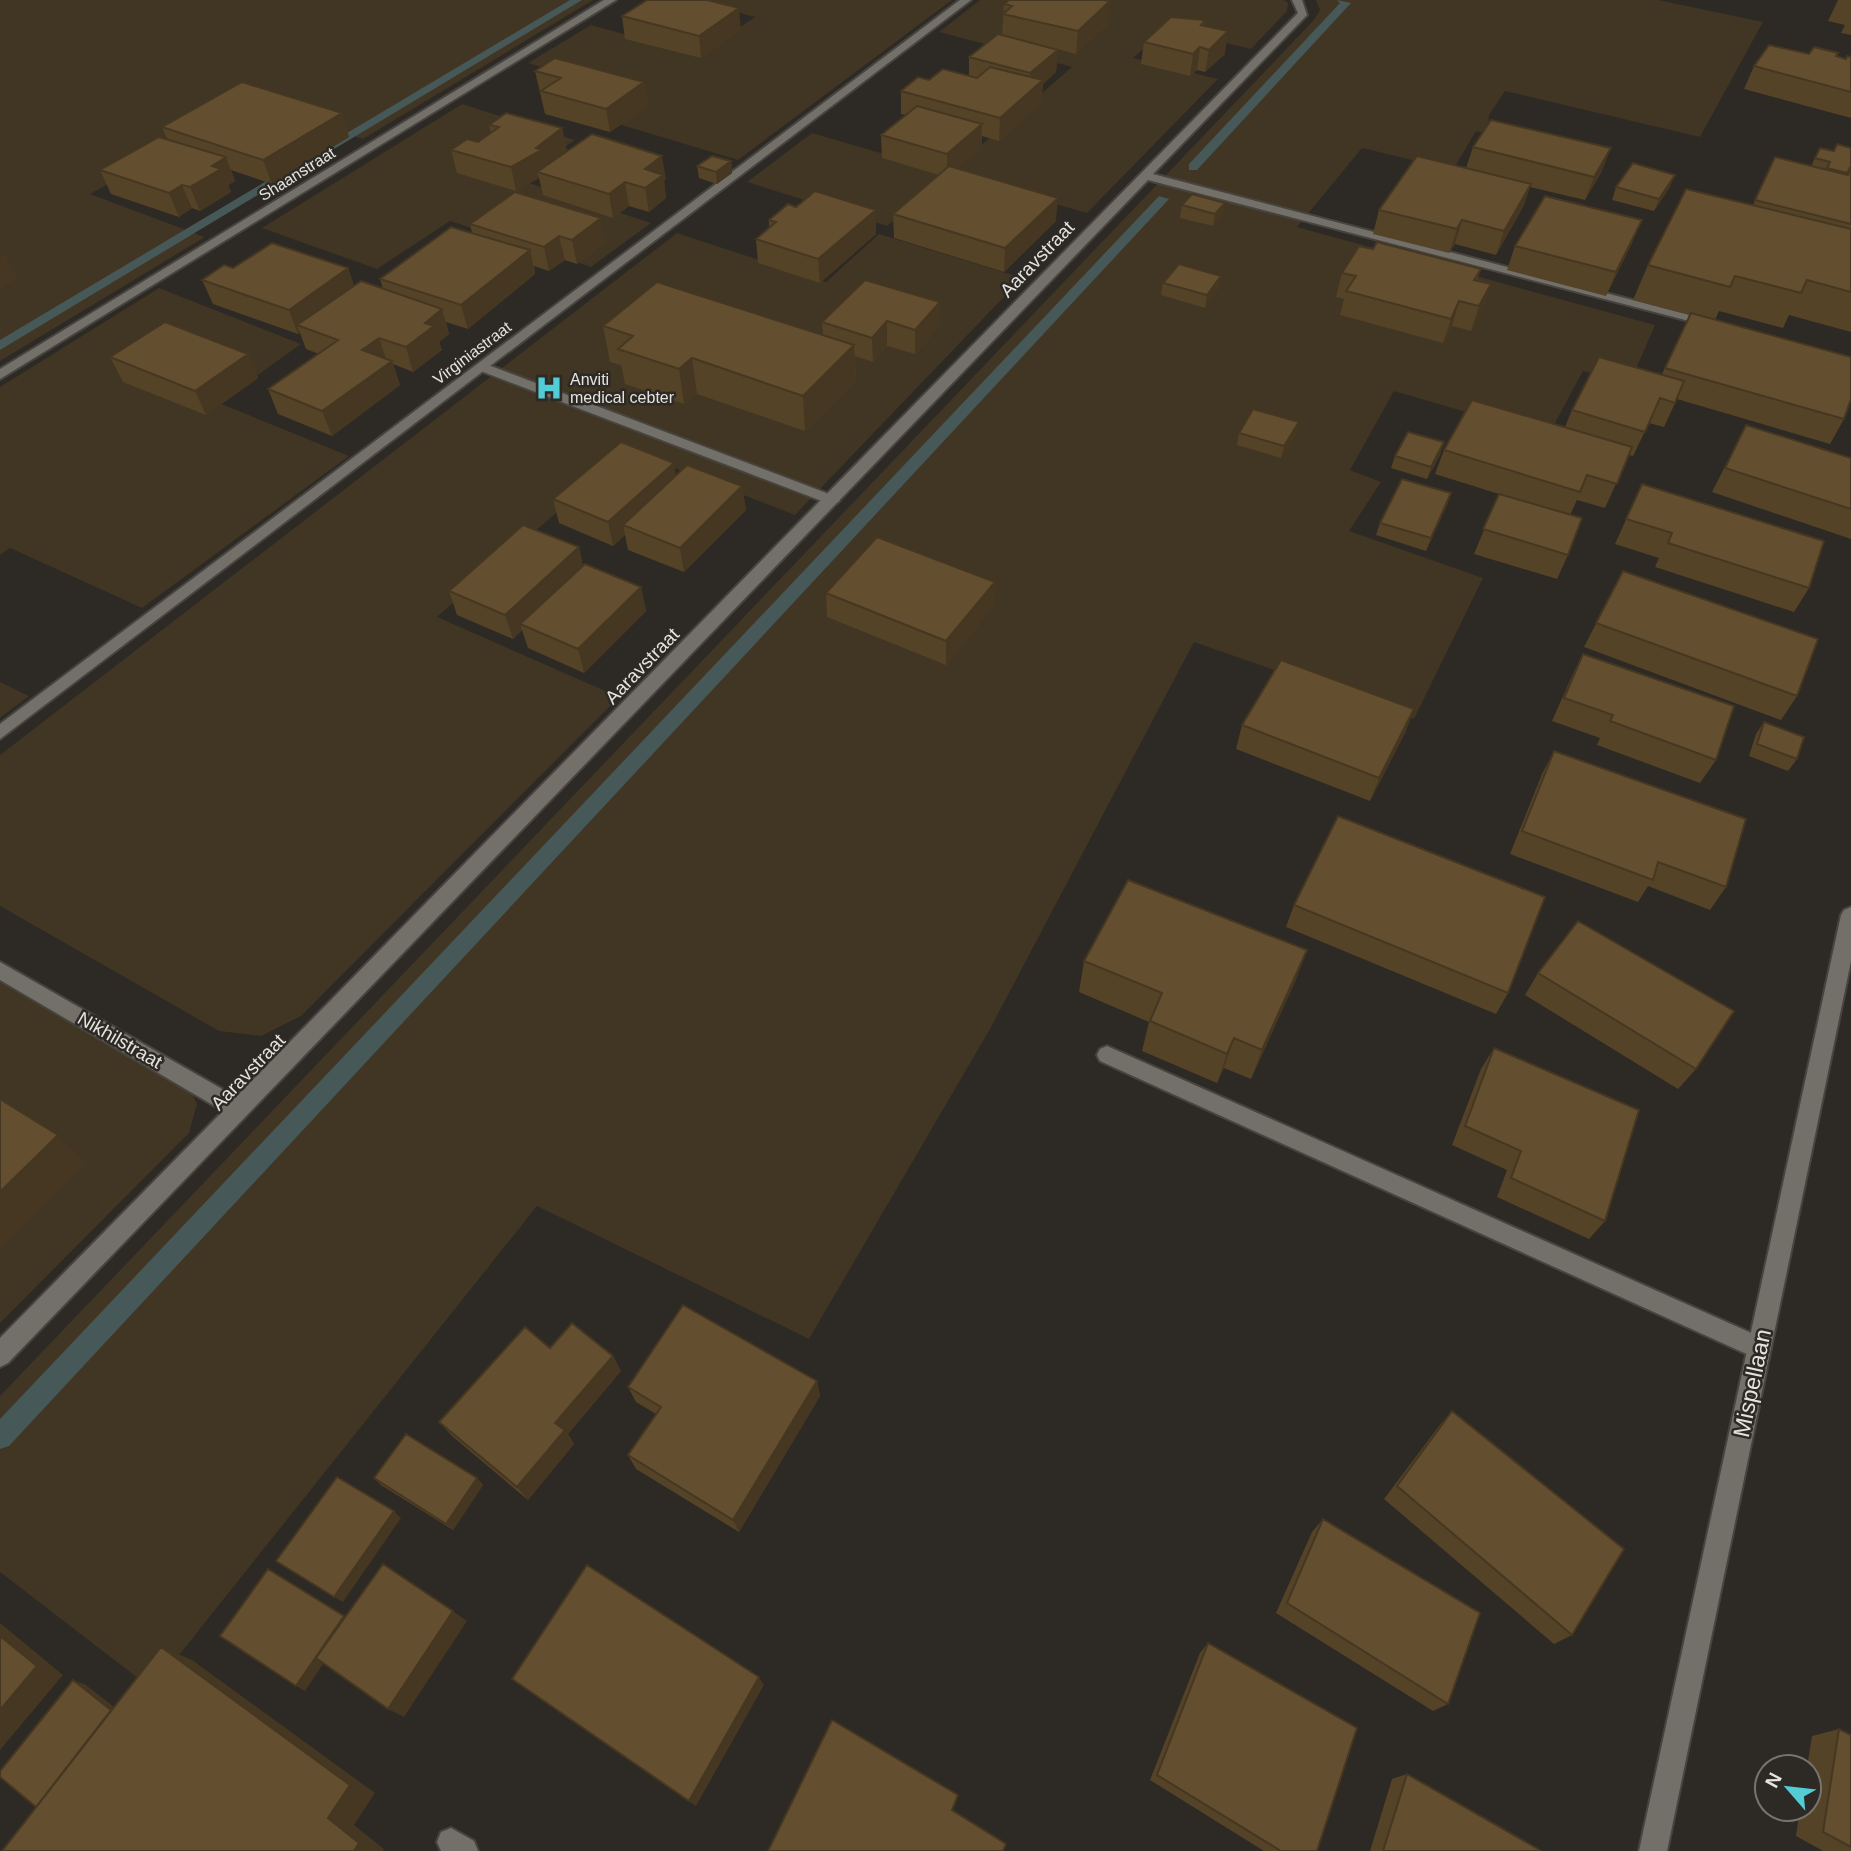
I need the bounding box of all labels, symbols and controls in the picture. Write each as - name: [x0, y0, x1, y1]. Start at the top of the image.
- street label: Shaanstraat: [256, 144, 339, 204]
- street label: Aaravstraat: [996, 216, 1079, 301]
- street label: Virginiastraat: [430, 318, 515, 388]
- place label: Anviti medical cebter: [570, 371, 675, 406]
- hospital icon: Anviti medical cebter: [534, 373, 564, 403]
- street label: Aaravstraat: [601, 623, 684, 708]
- street label: Nikhilstraat: [74, 1007, 167, 1073]
- street label: Aaravstraat: [207, 1029, 290, 1114]
- street label: Mispellaan: [1728, 1327, 1776, 1439]
- north arrow: [1753, 1753, 1823, 1823]
- text: N: [1761, 1769, 1786, 1791]

